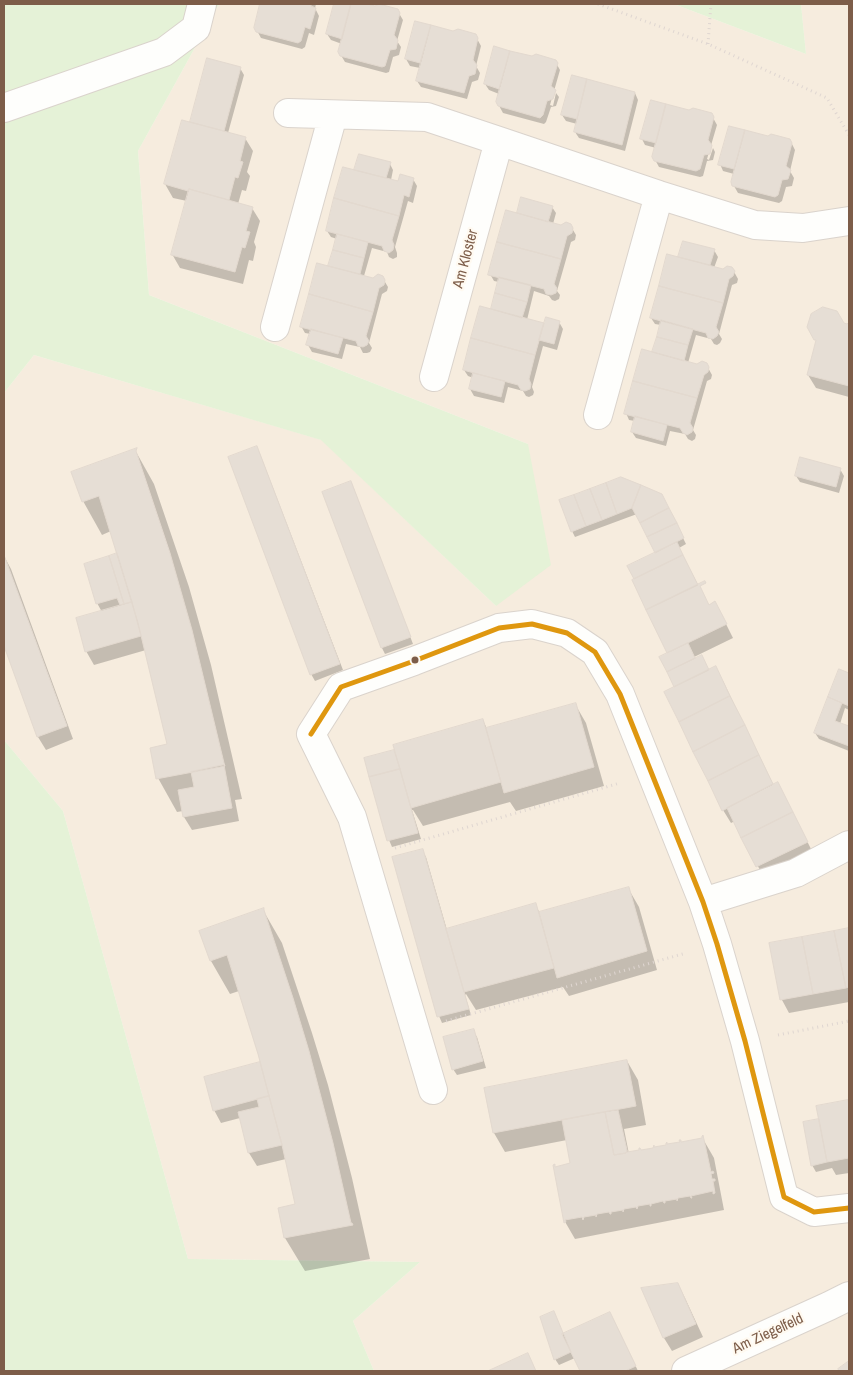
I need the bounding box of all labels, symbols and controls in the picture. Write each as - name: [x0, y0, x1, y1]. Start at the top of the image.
- street label: Am Kloster: [450, 228, 482, 290]
- unlabelled marker: [410, 655, 420, 665]
- street label: Am Ziegelfeld: [730, 1310, 806, 1358]

